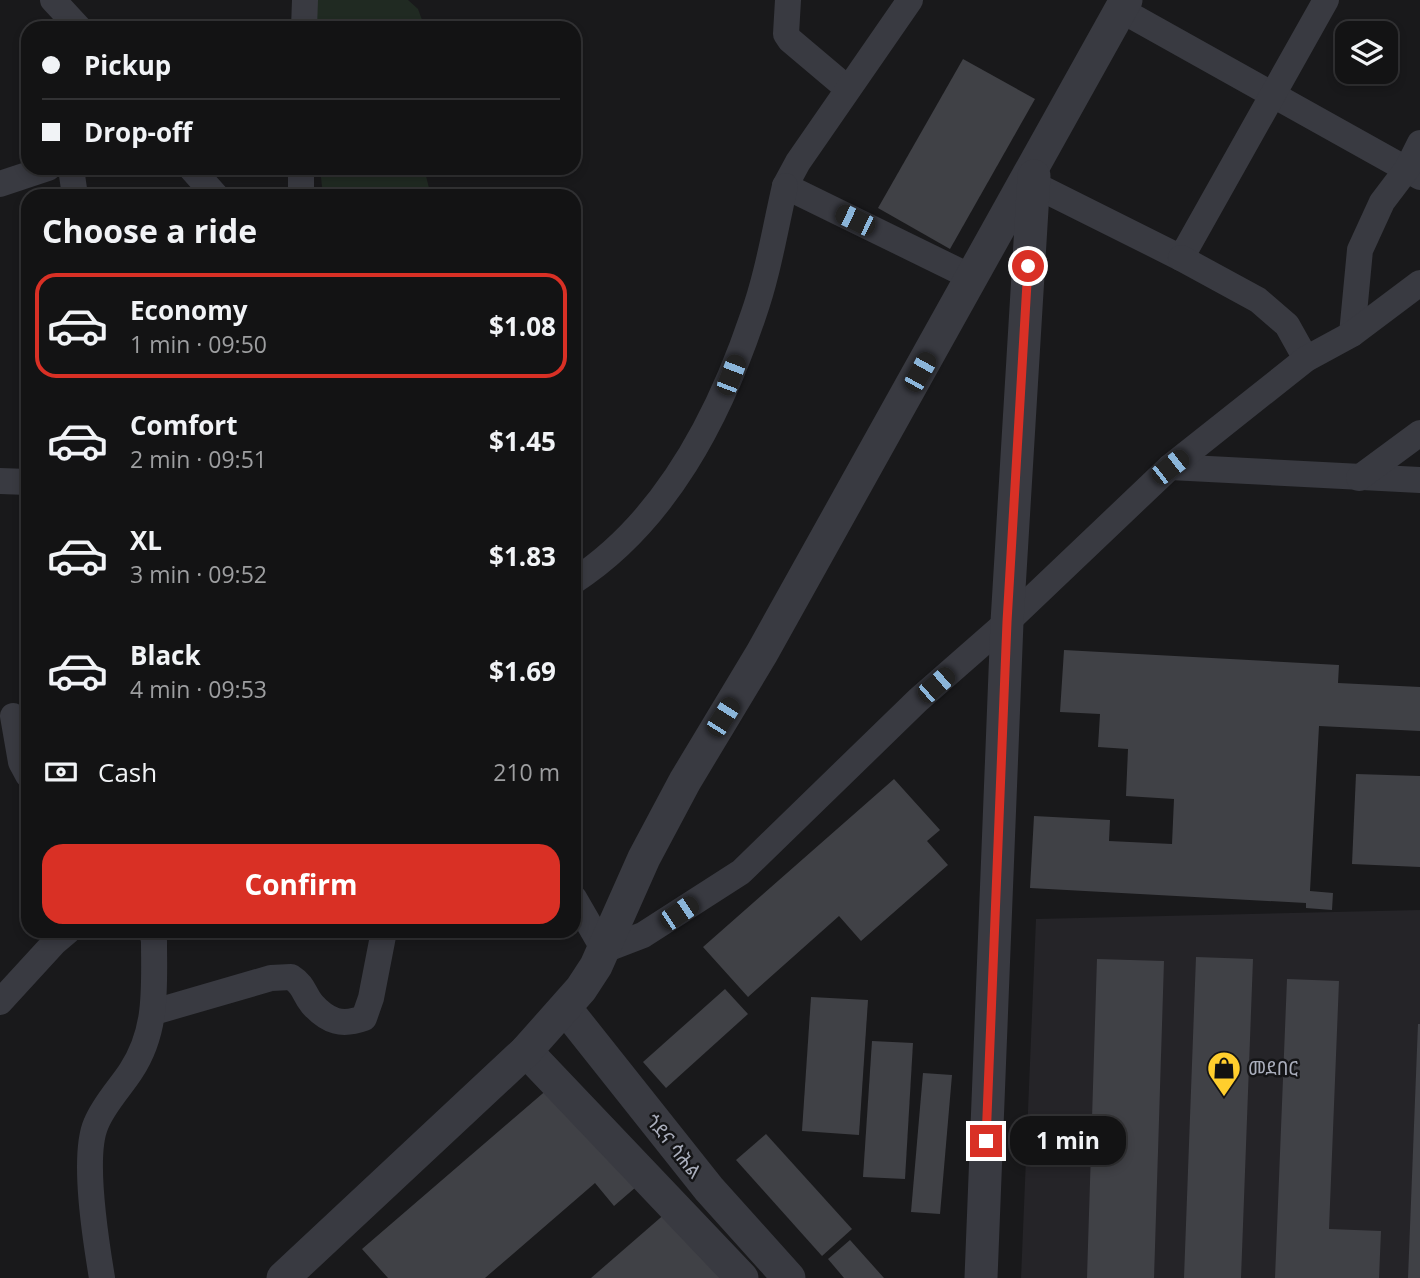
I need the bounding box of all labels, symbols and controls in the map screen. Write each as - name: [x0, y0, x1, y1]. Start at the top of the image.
- map controls: [1335, 21, 1398, 84]
- button: layers: [1335, 21, 1398, 84]
- text: Pickup: [84, 47, 171, 83]
- text: Drop-off: [84, 114, 192, 150]
- car: [832, 201, 879, 239]
- text: Choose a ride: [42, 209, 257, 252]
- route start: [1012, 250, 1044, 282]
- text: Economy: [130, 292, 248, 328]
- icon: car: [46, 294, 109, 357]
- text: $1.08: [489, 308, 556, 344]
- text: 1 min · 09:50: [130, 328, 267, 360]
- car: [901, 349, 940, 395]
- car: [714, 352, 749, 398]
- text: Comfort: [130, 407, 237, 443]
- icon: car: [46, 409, 109, 472]
- text: $1.45: [489, 423, 556, 459]
- text: 2 min · 09:51: [130, 443, 267, 475]
- car: [1147, 446, 1194, 488]
- text: XL: [130, 522, 162, 558]
- icon: car: [46, 524, 109, 587]
- text: $1.83: [489, 538, 556, 574]
- text: 3 min · 09:52: [130, 558, 267, 590]
- text: Black: [130, 637, 201, 673]
- icon: car: [46, 639, 109, 702]
- text: $1.69: [489, 653, 556, 689]
- car: [914, 663, 959, 707]
- text: 4 min · 09:53: [130, 673, 267, 705]
- car: [703, 694, 744, 740]
- icon: cash: [42, 753, 80, 791]
- text: Cash: [98, 754, 157, 790]
- text: 210 m: [493, 756, 560, 788]
- button: Confirm: [42, 844, 560, 924]
- car: [656, 893, 703, 933]
- shop icon: መደበር: [1205, 1049, 1243, 1098]
- place label: መደበር: [1248, 1055, 1298, 1081]
- street label: ጎደና ሳሕል: [640, 1108, 708, 1184]
- callout: 1 min: [1010, 1116, 1126, 1166]
- text: 1 min: [1036, 1124, 1100, 1156]
- route end: [970, 1125, 1002, 1157]

